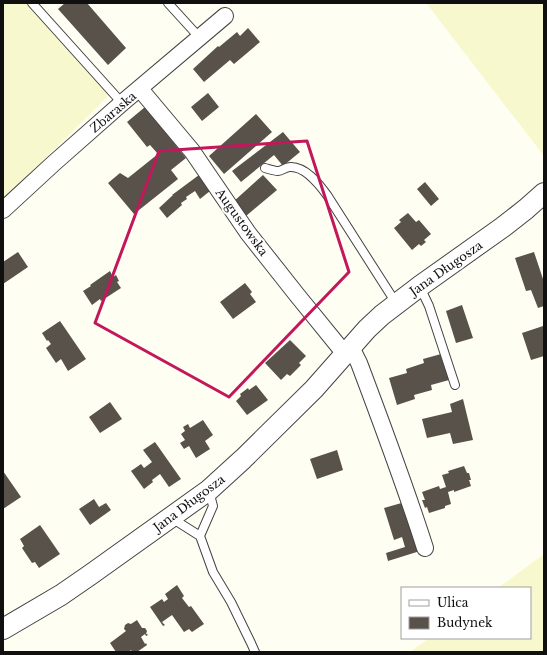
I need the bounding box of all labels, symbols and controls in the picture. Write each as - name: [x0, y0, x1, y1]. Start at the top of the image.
- street label: Zbaraska: [87, 88, 139, 136]
- street label: Augustowska: [212, 185, 272, 259]
- street label: Jana Długosza: [405, 237, 486, 300]
- street label: Jana Długosza: [149, 471, 228, 536]
- legend: [401, 587, 531, 639]
- text: Ulica: [437, 595, 469, 610]
- text: Budynek: [437, 615, 493, 630]

